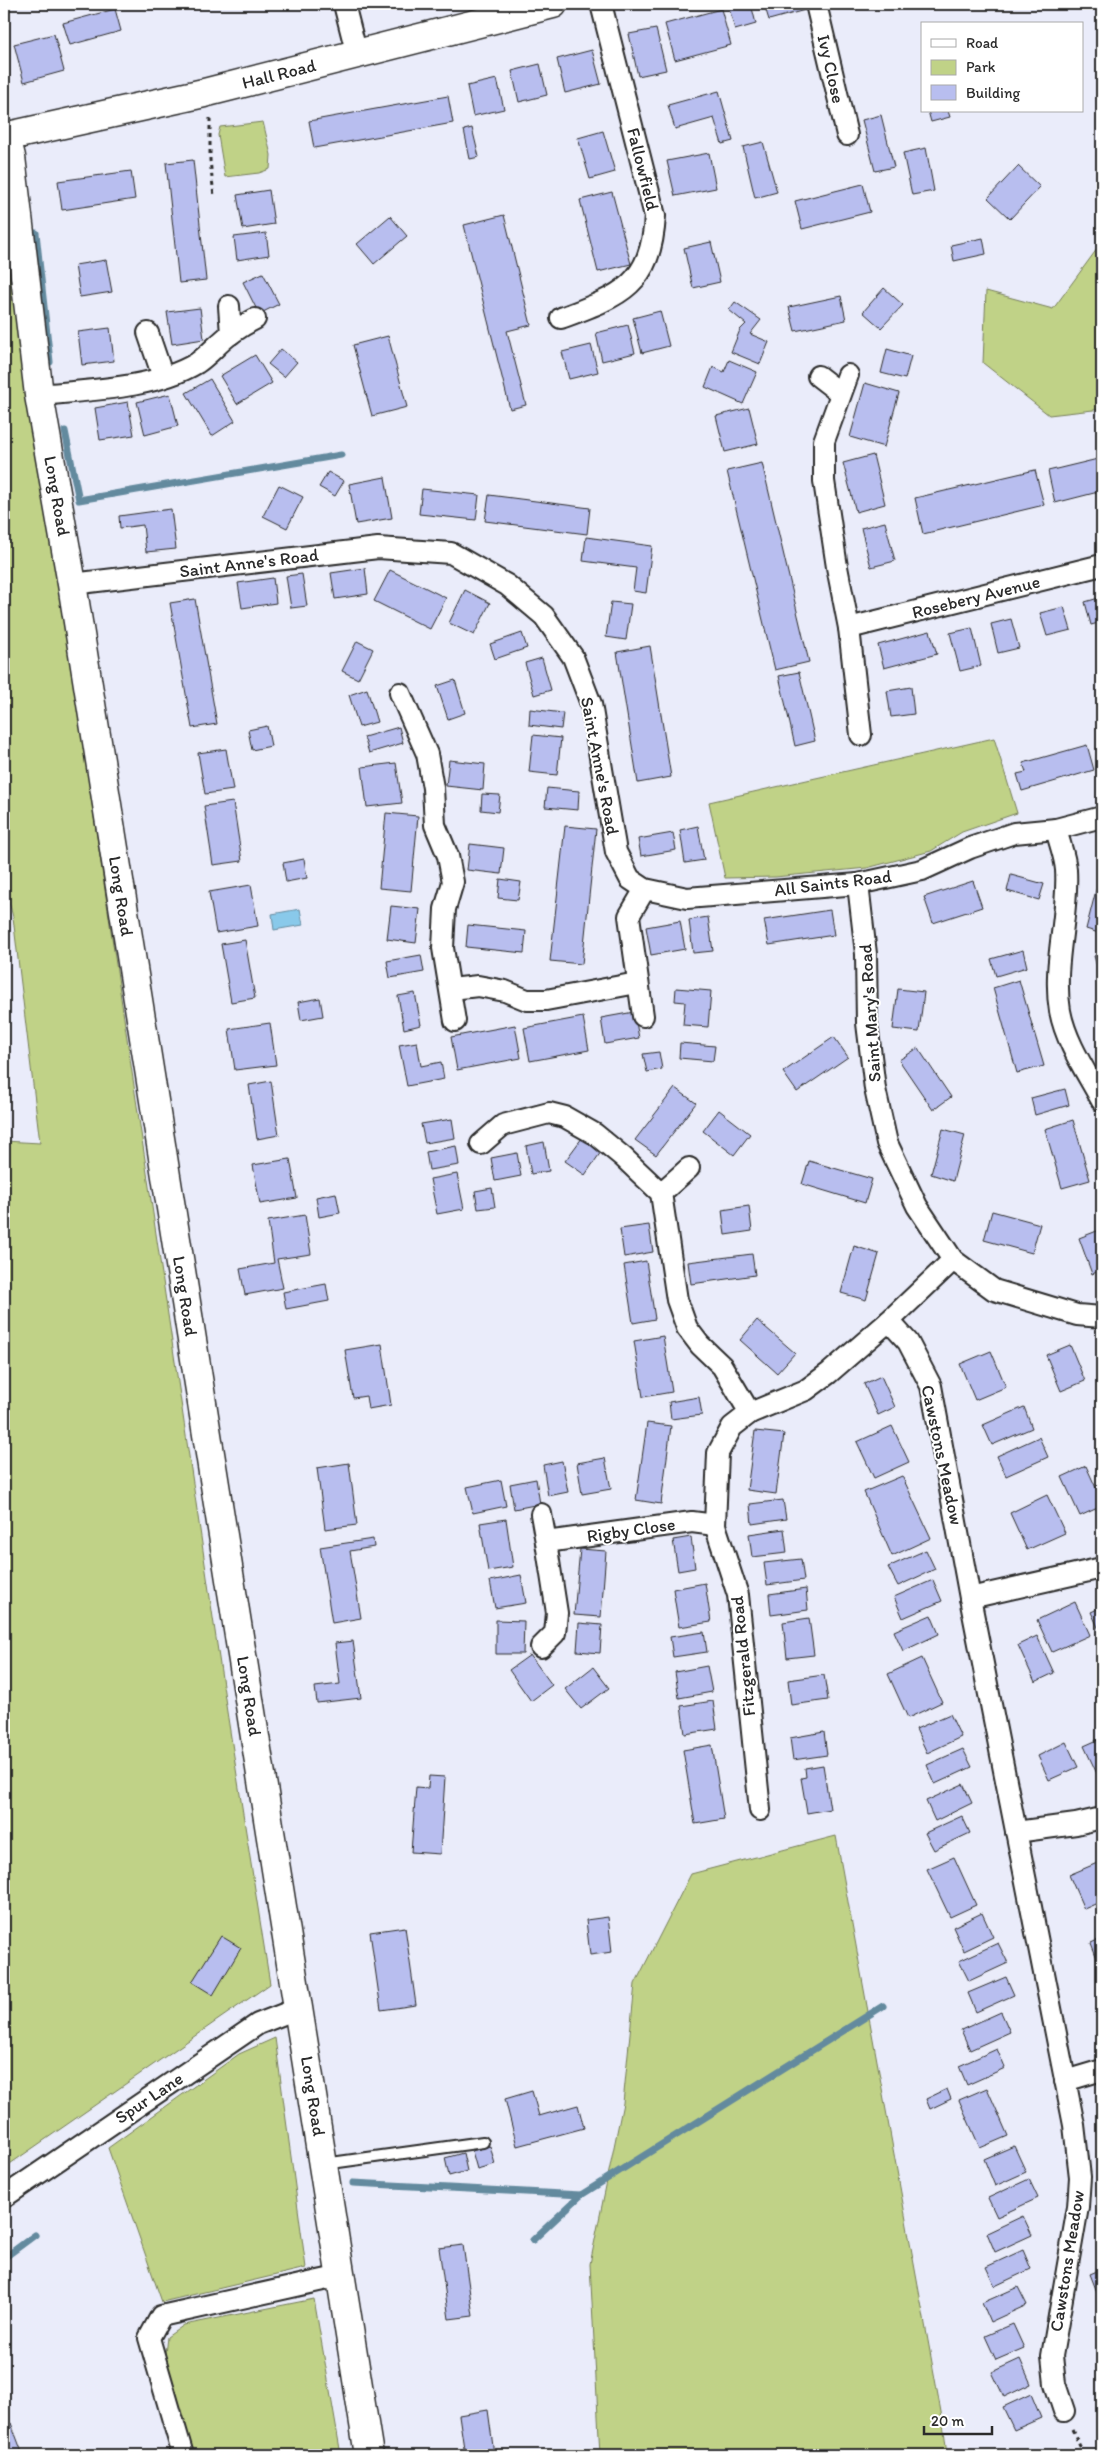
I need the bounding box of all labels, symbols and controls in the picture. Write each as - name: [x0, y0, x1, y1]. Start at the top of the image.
- legend: [921, 22, 1084, 112]
- street label: Ivy Close: [812, 32, 850, 106]
- text: Road: [966, 34, 999, 52]
- street label: Hall Road: [240, 54, 318, 94]
- text: Park: [966, 58, 996, 76]
- text: Building: [966, 84, 1020, 102]
- street label: Fallowfield: [622, 125, 664, 213]
- street label: Long Road: [39, 454, 75, 538]
- street label: Saint Anne's Road: [178, 544, 320, 582]
- street label: Rosebery Avenue: [910, 570, 1042, 624]
- street label: Saint Anne's Road: [576, 695, 624, 837]
- street label: Long Road: [104, 854, 138, 938]
- street label: All Saints Road: [773, 865, 893, 901]
- street label: Saint Mary's Road: [854, 943, 886, 1083]
- street label: Long Road: [168, 1254, 202, 1338]
- street label: Cawstons Meadow: [916, 1383, 968, 1527]
- street label: Rigby Close: [585, 1513, 677, 1547]
- street label: Fitzgerald Road: [726, 1595, 760, 1717]
- street label: Long Road: [232, 1654, 266, 1738]
- street label: Long Road: [296, 2054, 330, 2138]
- street label: Spur Lane: [111, 2067, 187, 2129]
- street label: Cawstons Meadow: [1045, 2189, 1089, 2333]
- scale bar: [924, 2404, 991, 2436]
- text: 20 m: [931, 2412, 965, 2430]

